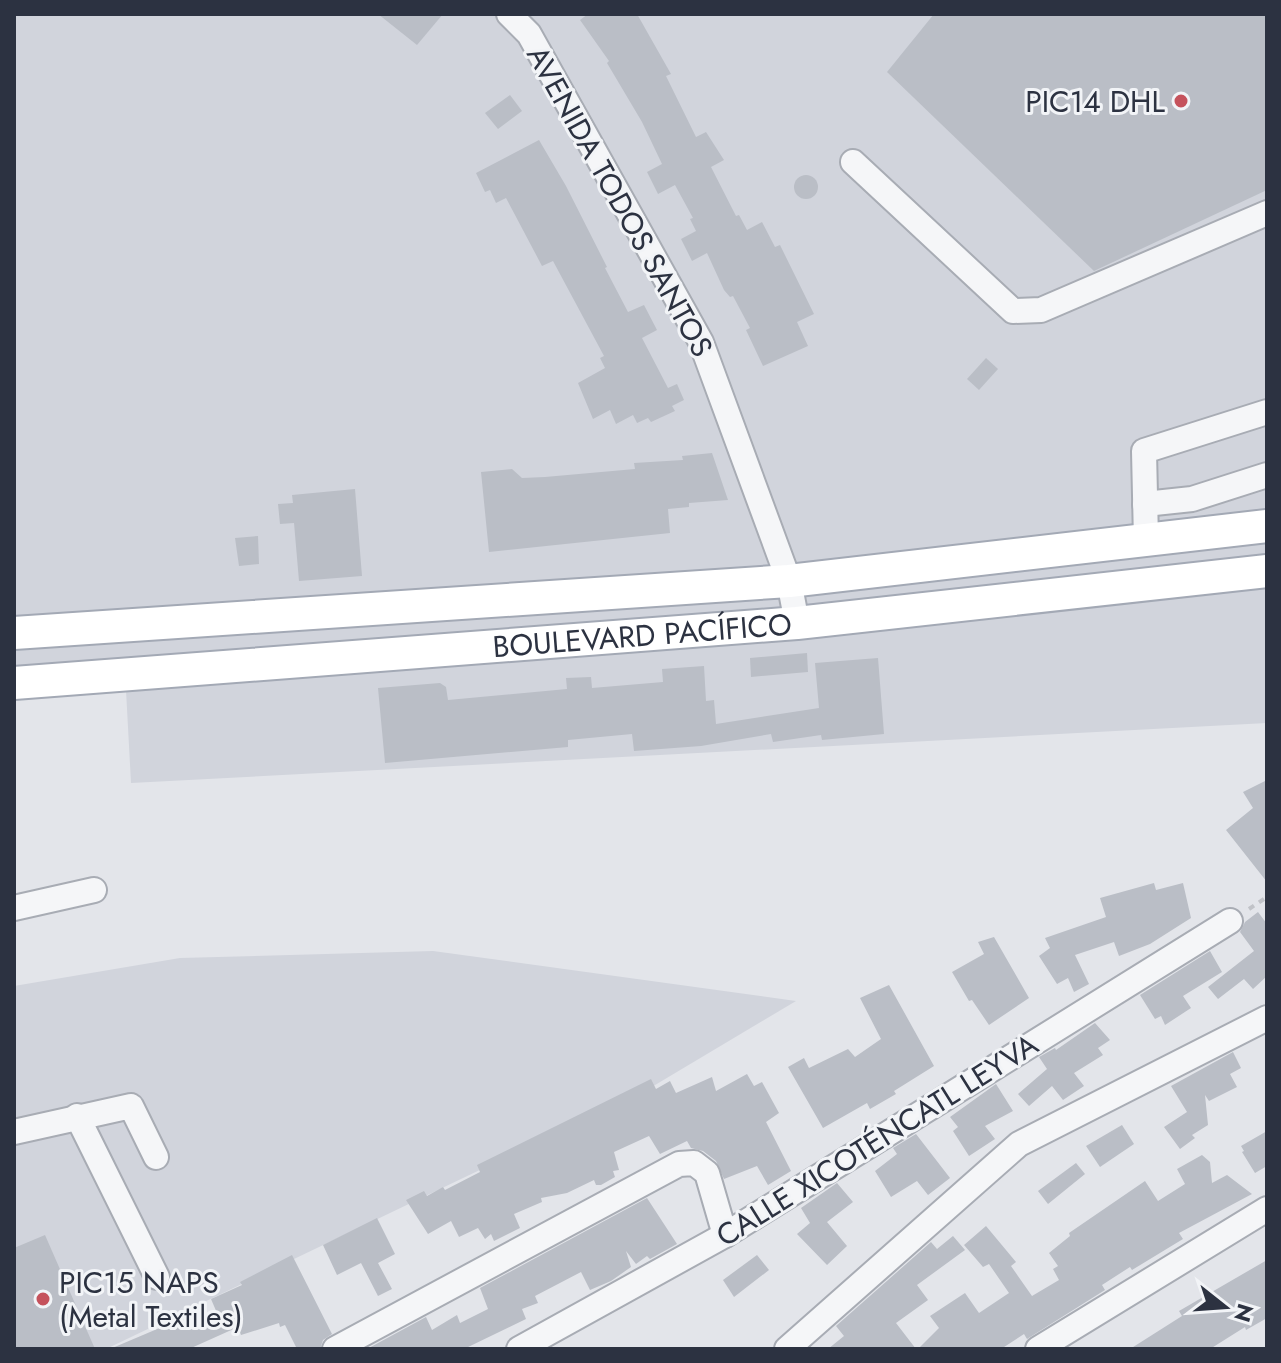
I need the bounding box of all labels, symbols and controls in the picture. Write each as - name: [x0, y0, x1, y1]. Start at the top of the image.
- street label: AVENIDA TODOS SANTOS: [516, 38, 724, 364]
- place label: PIC14 DHL: [1025, 80, 1165, 123]
- marker: PIC14 DHL: [1172, 92, 1190, 110]
- street label: BOULEVARD PACÍFICO: [491, 602, 793, 668]
- street label: CALLE XICOTÉNCATL LEYVA: [708, 1023, 1046, 1257]
- place label: PIC15 NAPS (Metal Textiles): [59, 1261, 243, 1338]
- north arrow: [1185, 1267, 1265, 1347]
- marker: PIC15 NAPS (Metal Textiles): [34, 1290, 52, 1308]
- text: N: [1226, 1300, 1262, 1326]

